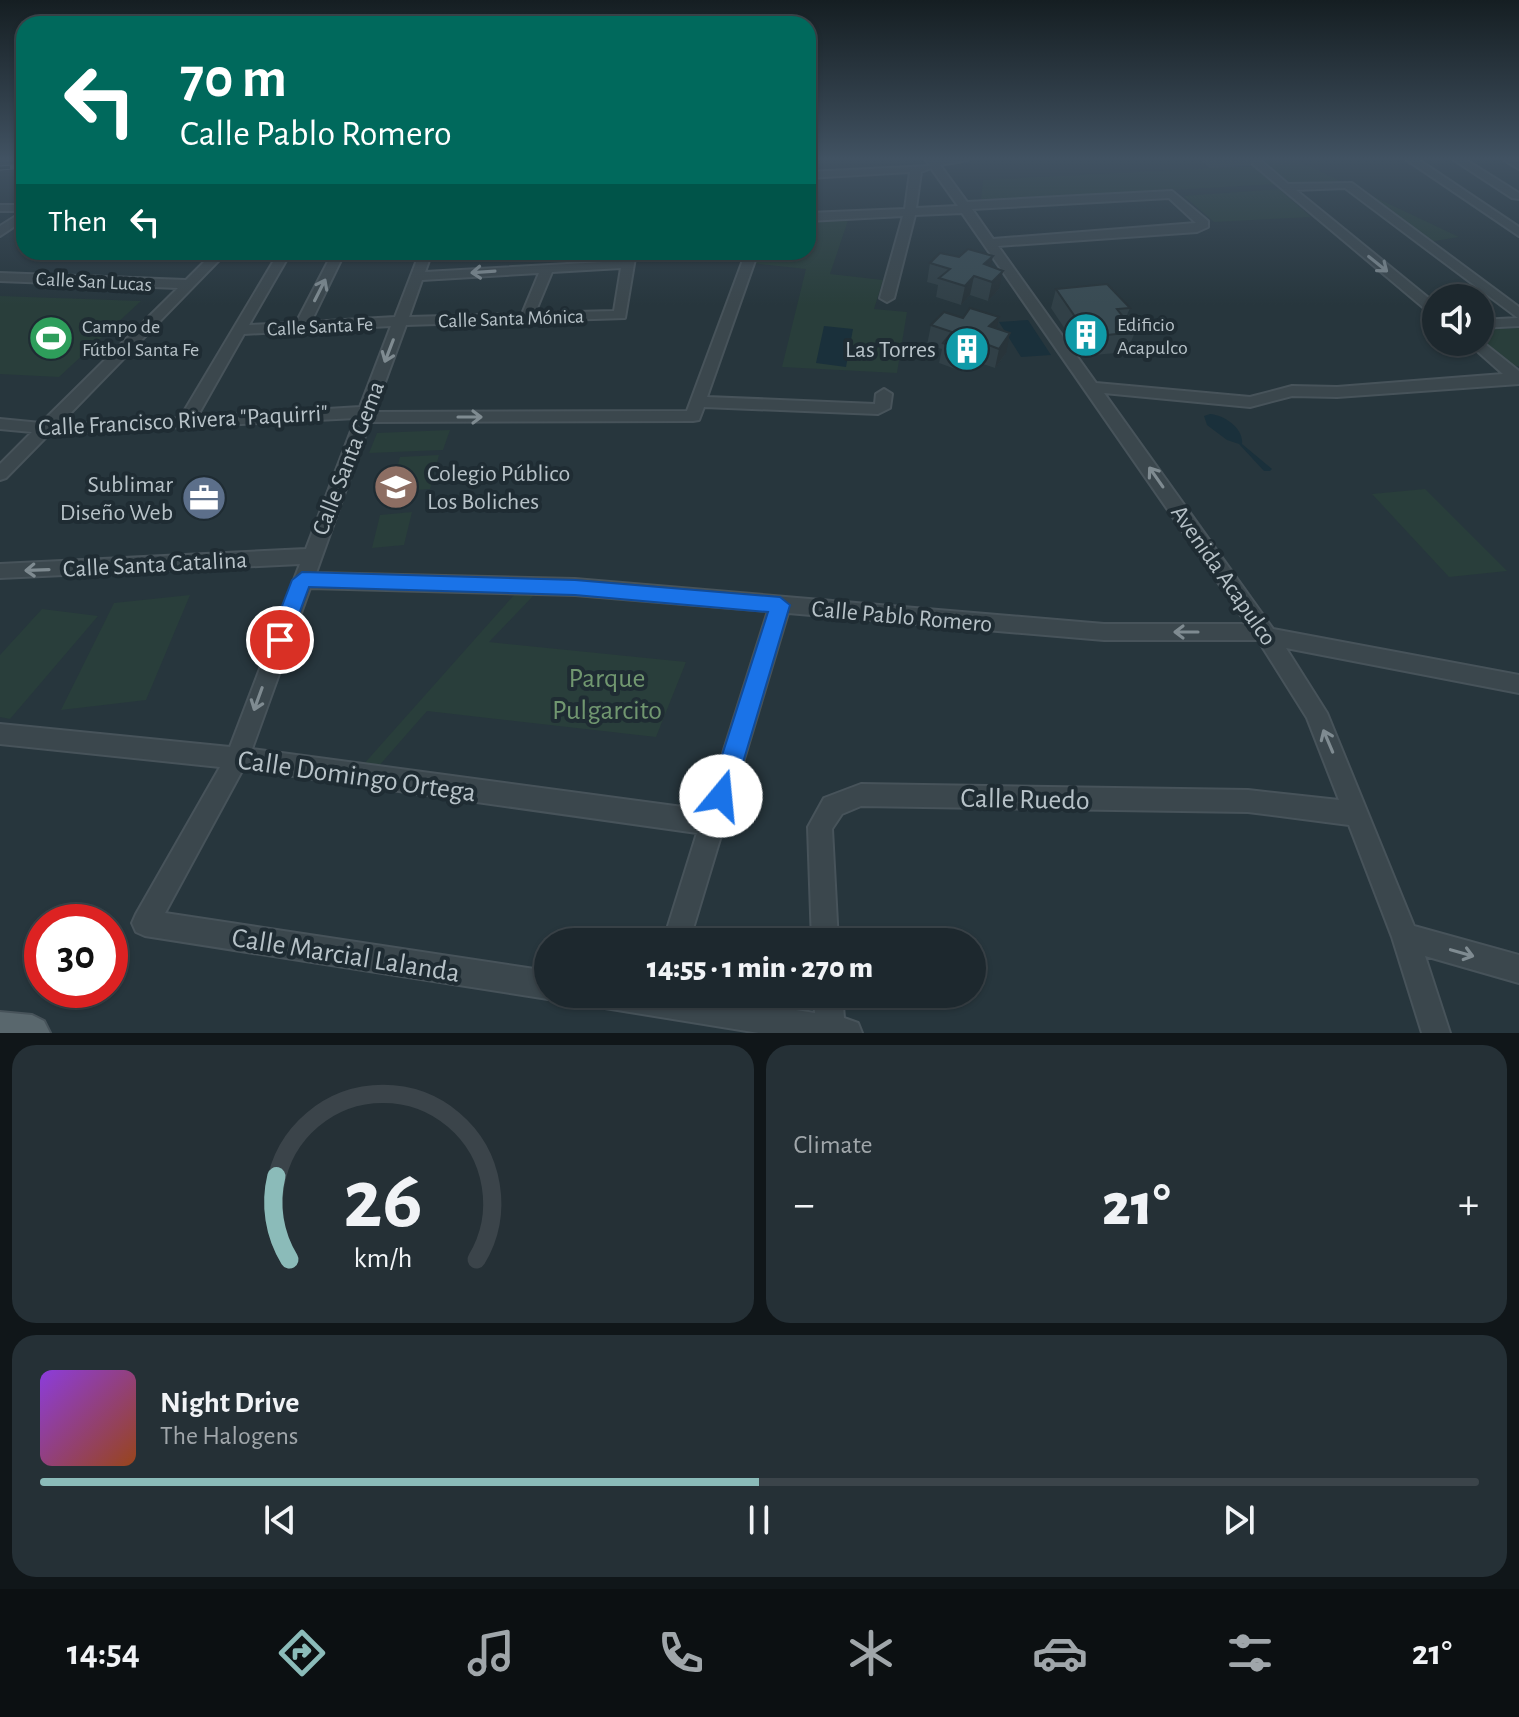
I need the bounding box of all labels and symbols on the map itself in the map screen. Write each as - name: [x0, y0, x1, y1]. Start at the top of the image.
- one-way arrow: [1367, 255, 1388, 272]
- one-way arrow: [470, 265, 497, 280]
- street label: Calle San Lucas: [35, 269, 153, 295]
- one-way arrow: [313, 278, 329, 302]
- street label: Calle Santa Mónica: [438, 306, 584, 332]
- building icon: Edificio Acapulco: [1062, 311, 1110, 359]
- sports icon: Campo de Fútbol Santa Fe: [27, 314, 75, 362]
- street label: Calle Santa Fe: [266, 314, 374, 340]
- place label: Edificio Acapulco: [1117, 315, 1188, 358]
- place label: Campo de Fútbol Santa Fe: [82, 317, 199, 360]
- building icon: Las Torres: [943, 325, 991, 373]
- one-way arrow: [381, 338, 395, 363]
- place label: Las Torres: [845, 338, 936, 362]
- street label: Calle Santa Gema: [309, 378, 389, 539]
- street label: Calle Francisco Rivera "Paquirri": [38, 401, 329, 441]
- one-way arrow: [456, 409, 483, 425]
- place label: Colegio Público Los Boliches: [427, 462, 570, 514]
- school or university icon: Colegio Público Los Boliches: [372, 463, 420, 511]
- one-way arrow: [1148, 467, 1164, 489]
- place label: Sublimar Diseño Web: [60, 473, 173, 525]
- office icon: Sublimar Diseño Web: [180, 474, 228, 522]
- street label: Avenida Acapulco: [1166, 501, 1280, 650]
- street label: Calle Santa Catalina: [62, 548, 248, 582]
- one-way arrow: [24, 562, 51, 577]
- street label: Calle Pablo Romero: [811, 597, 993, 637]
- pin: [246, 606, 314, 674]
- one-way arrow: [1173, 624, 1200, 640]
- park label: Parque Pulgarcito: [552, 665, 662, 725]
- one-way arrow: [250, 686, 264, 711]
- one-way arrow: [1320, 729, 1335, 754]
- street label: Calle Domingo Ortega: [236, 746, 478, 808]
- position arrow: [679, 754, 763, 838]
- street label: Calle Ruedo: [960, 785, 1090, 815]
- speed limit sign: 30: [24, 904, 128, 1008]
- street label: Calle Marcial Lalanda: [230, 924, 462, 988]
- one-way arrow: [1448, 946, 1474, 961]

